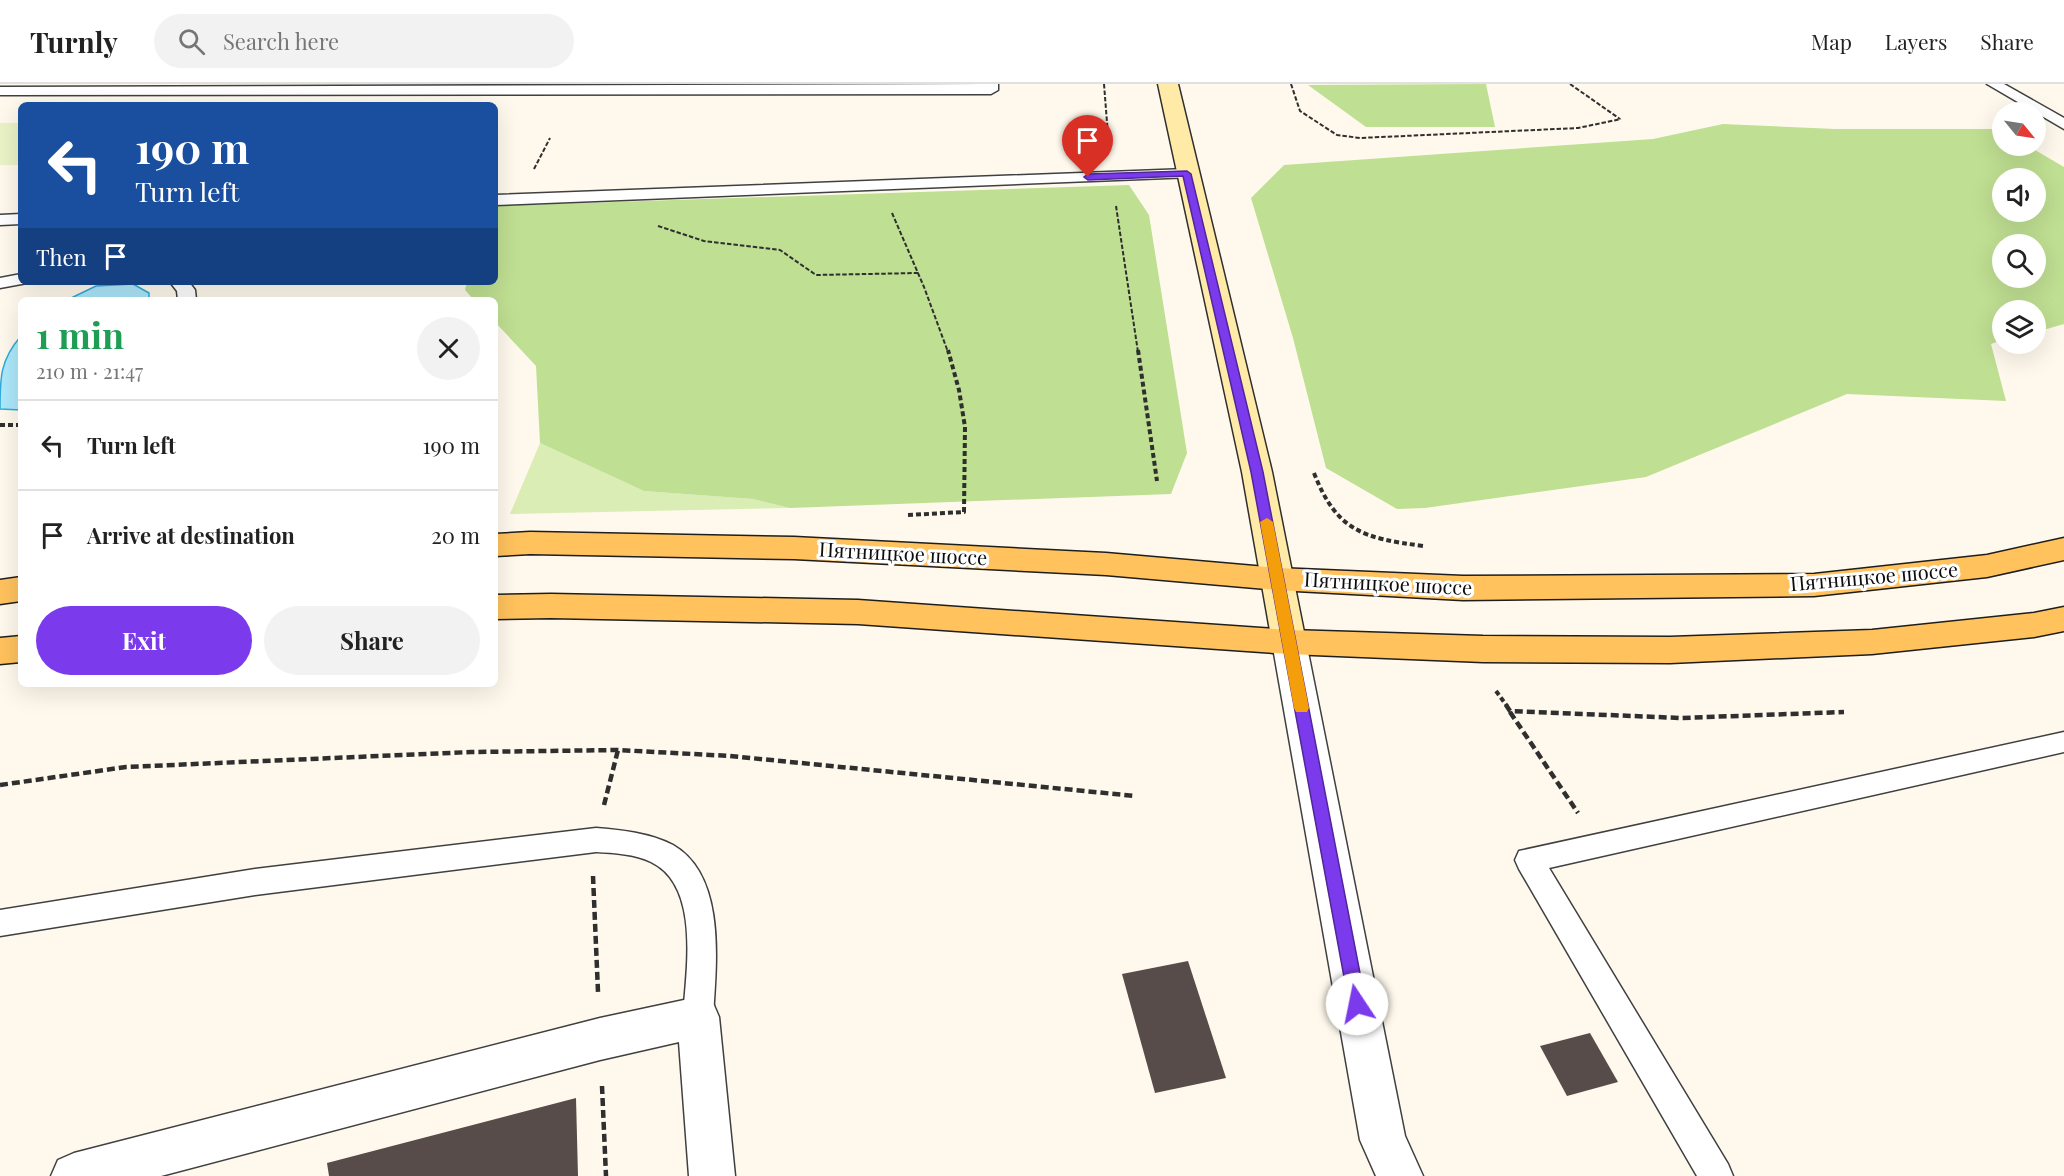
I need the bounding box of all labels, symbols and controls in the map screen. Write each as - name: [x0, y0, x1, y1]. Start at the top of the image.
- search box: [154, 14, 574, 68]
- text: Turnly: [30, 23, 118, 60]
- icon: search: [175, 25, 208, 58]
- text: Search here: [223, 26, 339, 56]
- text: Map: [1811, 27, 1852, 55]
- text: Layers: [1885, 27, 1947, 55]
- text: Share: [1980, 27, 2034, 55]
- north arrow: [1992, 102, 2046, 156]
- map controls: [1992, 102, 2046, 354]
- pin: [1062, 115, 1113, 177]
- text: 190 m: [135, 119, 249, 175]
- icon: arrive: [1071, 124, 1104, 157]
- icon: left: [36, 126, 114, 204]
- button: sound: [1992, 168, 2046, 222]
- text: Turn left: [135, 173, 239, 209]
- button: search: [1992, 234, 2046, 288]
- icon: arrive: [99, 240, 132, 273]
- text: Then: [36, 242, 87, 272]
- button: layers: [1992, 300, 2046, 354]
- text: 1 min: [36, 310, 124, 358]
- button: close: [417, 317, 480, 380]
- text: 210 m · 21:47: [36, 357, 143, 384]
- icon: left: [36, 429, 69, 462]
- text: Turn left: [87, 430, 176, 460]
- text: 190 m: [422, 430, 480, 460]
- icon: arrive: [36, 519, 69, 552]
- text: Arrive at destination: [87, 520, 295, 550]
- text: 20 m: [431, 520, 480, 550]
- street label: Пятницкое шоссе: [818, 535, 988, 570]
- street label: Пятницкое шоссе: [1789, 555, 1959, 596]
- street label: Пятницкое шоссе: [1303, 565, 1473, 600]
- button: Exit: [36, 606, 252, 675]
- button: Share: [264, 606, 480, 675]
- position arrow: [1325, 972, 1389, 1036]

